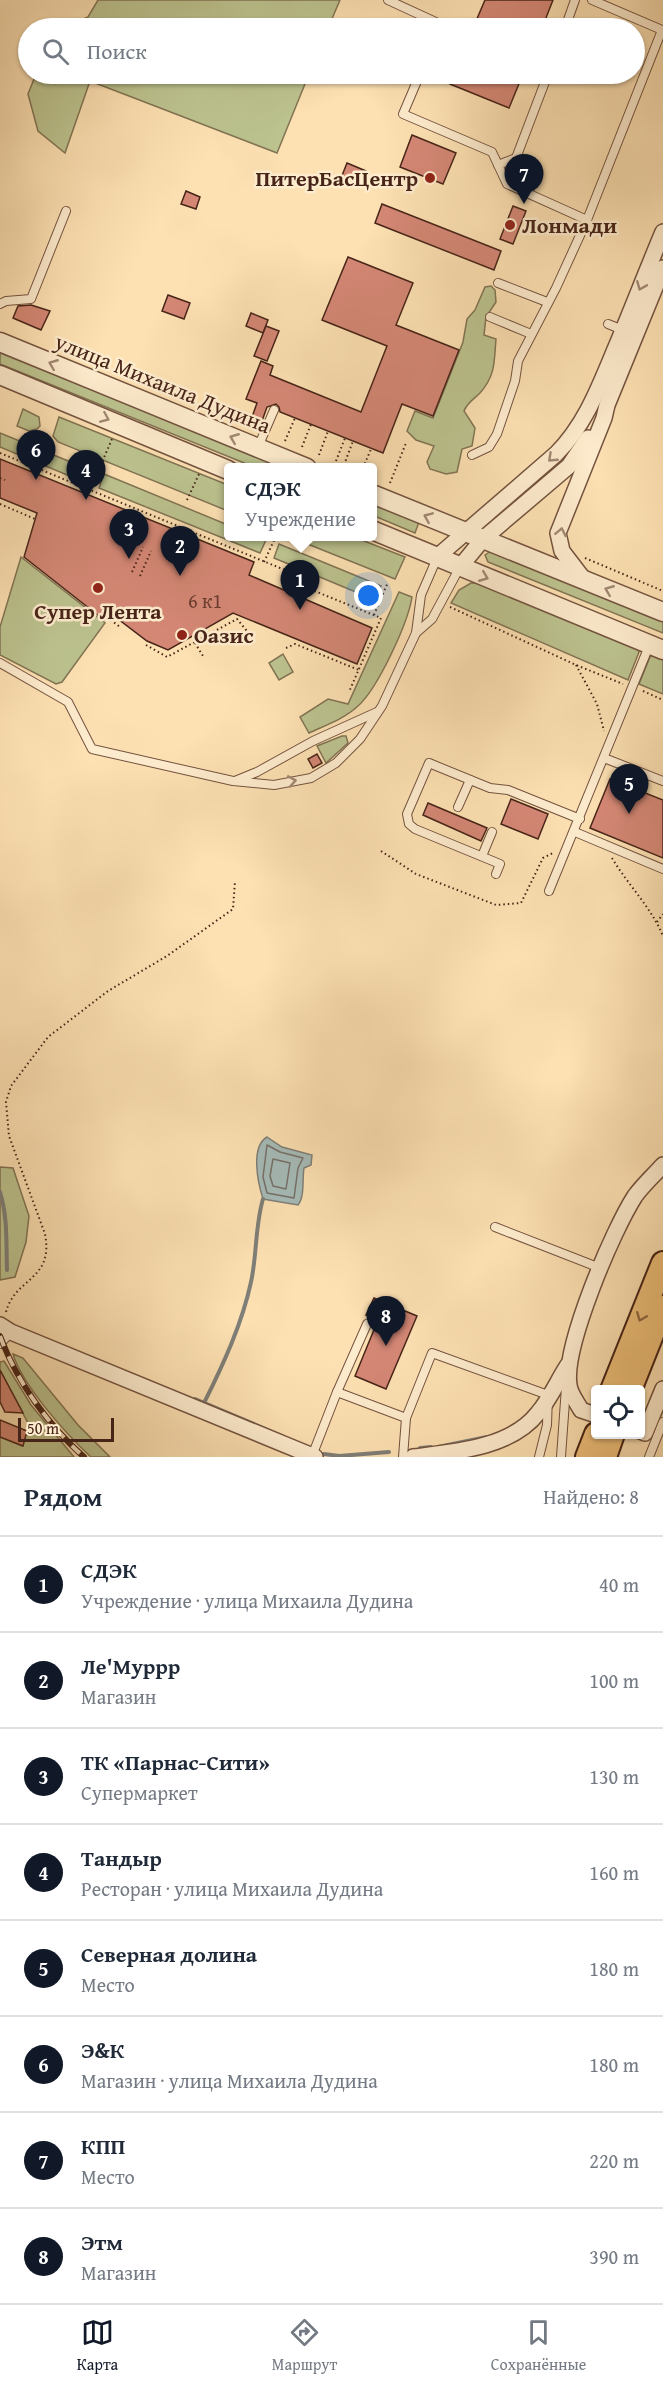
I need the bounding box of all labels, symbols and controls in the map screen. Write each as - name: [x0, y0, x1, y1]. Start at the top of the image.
- search box: [18, 18, 645, 84]
- icon: search: [39, 35, 72, 68]
- text: Поиск: [87, 35, 147, 67]
- pin: 7: [504, 154, 544, 204]
- place label: ПитерБасЦентр: [256, 162, 418, 194]
- marker: ПитерБасЦентр: [423, 171, 437, 185]
- place label: Лонмади: [522, 209, 617, 241]
- marker: Лонмади: [503, 218, 517, 232]
- one-way arrow: [636, 280, 648, 291]
- street label: улица Михаила Дудина: [49, 325, 276, 441]
- one-way arrow: [48, 359, 59, 371]
- one-way arrow: [98, 411, 109, 423]
- pin: 6: [16, 430, 56, 480]
- one-way arrow: [229, 433, 240, 445]
- pin: 4: [66, 450, 106, 500]
- one-way arrow: [548, 451, 559, 462]
- popup: [224, 463, 377, 541]
- text: СДЭК: [245, 472, 301, 504]
- text: Учреждение: [245, 504, 356, 533]
- pin: 3: [110, 510, 148, 559]
- one-way arrow: [423, 512, 434, 524]
- pin: 2: [160, 526, 200, 576]
- one-way arrow: [553, 527, 566, 537]
- pin: 1: [280, 560, 320, 610]
- one-way arrow: [478, 570, 489, 582]
- marker: Супер Лента: [91, 581, 105, 595]
- your location: [354, 581, 383, 610]
- one-way arrow: [604, 585, 615, 597]
- house number: 6 к1: [188, 586, 222, 615]
- place label: Супер Лента: [34, 595, 162, 627]
- place label: Оазис: [194, 619, 254, 651]
- marker: Оазис: [175, 628, 189, 642]
- pin: 5: [610, 764, 648, 814]
- one-way arrow: [287, 776, 296, 788]
- pin: 8: [366, 1296, 406, 1346]
- one-way arrow: [636, 1311, 648, 1322]
- map controls: [591, 1385, 645, 1439]
- button: locate: [591, 1385, 645, 1439]
- scale bar: [18, 1415, 114, 1442]
- text: 50 m: [27, 1416, 59, 1440]
- text: Рядом: [24, 1477, 102, 1516]
- text: Найдено: 8: [543, 1482, 639, 1511]
- text: СДЭК: [81, 1554, 137, 1586]
- text: 1: [38, 1570, 49, 1599]
- text: 40 m: [599, 1570, 639, 1599]
- text: Учреждение · улица Михаила Дудина: [81, 1586, 413, 1615]
- text: Ле'Муррр: [81, 1650, 180, 1682]
- text: 2: [38, 1666, 49, 1695]
- text: 100 m: [589, 1666, 639, 1695]
- text: Магазин: [81, 1682, 156, 1711]
- text: ТК «Парнас-Сити»: [81, 1746, 270, 1778]
- text: 3: [38, 1762, 49, 1791]
- text: 130 m: [589, 1762, 639, 1791]
- text: Супермаркет: [81, 1778, 198, 1807]
- text: Тандыр: [81, 1842, 162, 1874]
- text: 4: [38, 1858, 49, 1887]
- text: 160 m: [589, 1858, 639, 1887]
- text: Ресторан · улица Михаила Дудина: [81, 1874, 383, 1903]
- text: Северная долина: [81, 1938, 257, 1970]
- text: 5: [38, 1954, 49, 1983]
- text: 180 m: [589, 1954, 639, 1983]
- text: Место: [81, 1970, 135, 1999]
- text: Э&К: [81, 2034, 125, 2066]
- text: 6: [38, 2050, 49, 2079]
- text: 180 m: [589, 2050, 639, 2079]
- text: Магазин · улица Михаила Дудина: [81, 2066, 378, 2095]
- text: КПП: [81, 2130, 125, 2162]
- text: 7: [38, 2146, 49, 2175]
- text: 220 m: [589, 2146, 639, 2175]
- text: Место: [81, 2162, 135, 2191]
- text: Этм: [81, 2226, 123, 2258]
- text: 8: [38, 2242, 49, 2271]
- text: 390 m: [589, 2242, 639, 2271]
- text: Магазин: [81, 2258, 156, 2287]
- tab: Карта: [77, 2316, 118, 2376]
- tab: Маршрут: [272, 2316, 337, 2376]
- tab: Сохранённые: [491, 2316, 586, 2376]

